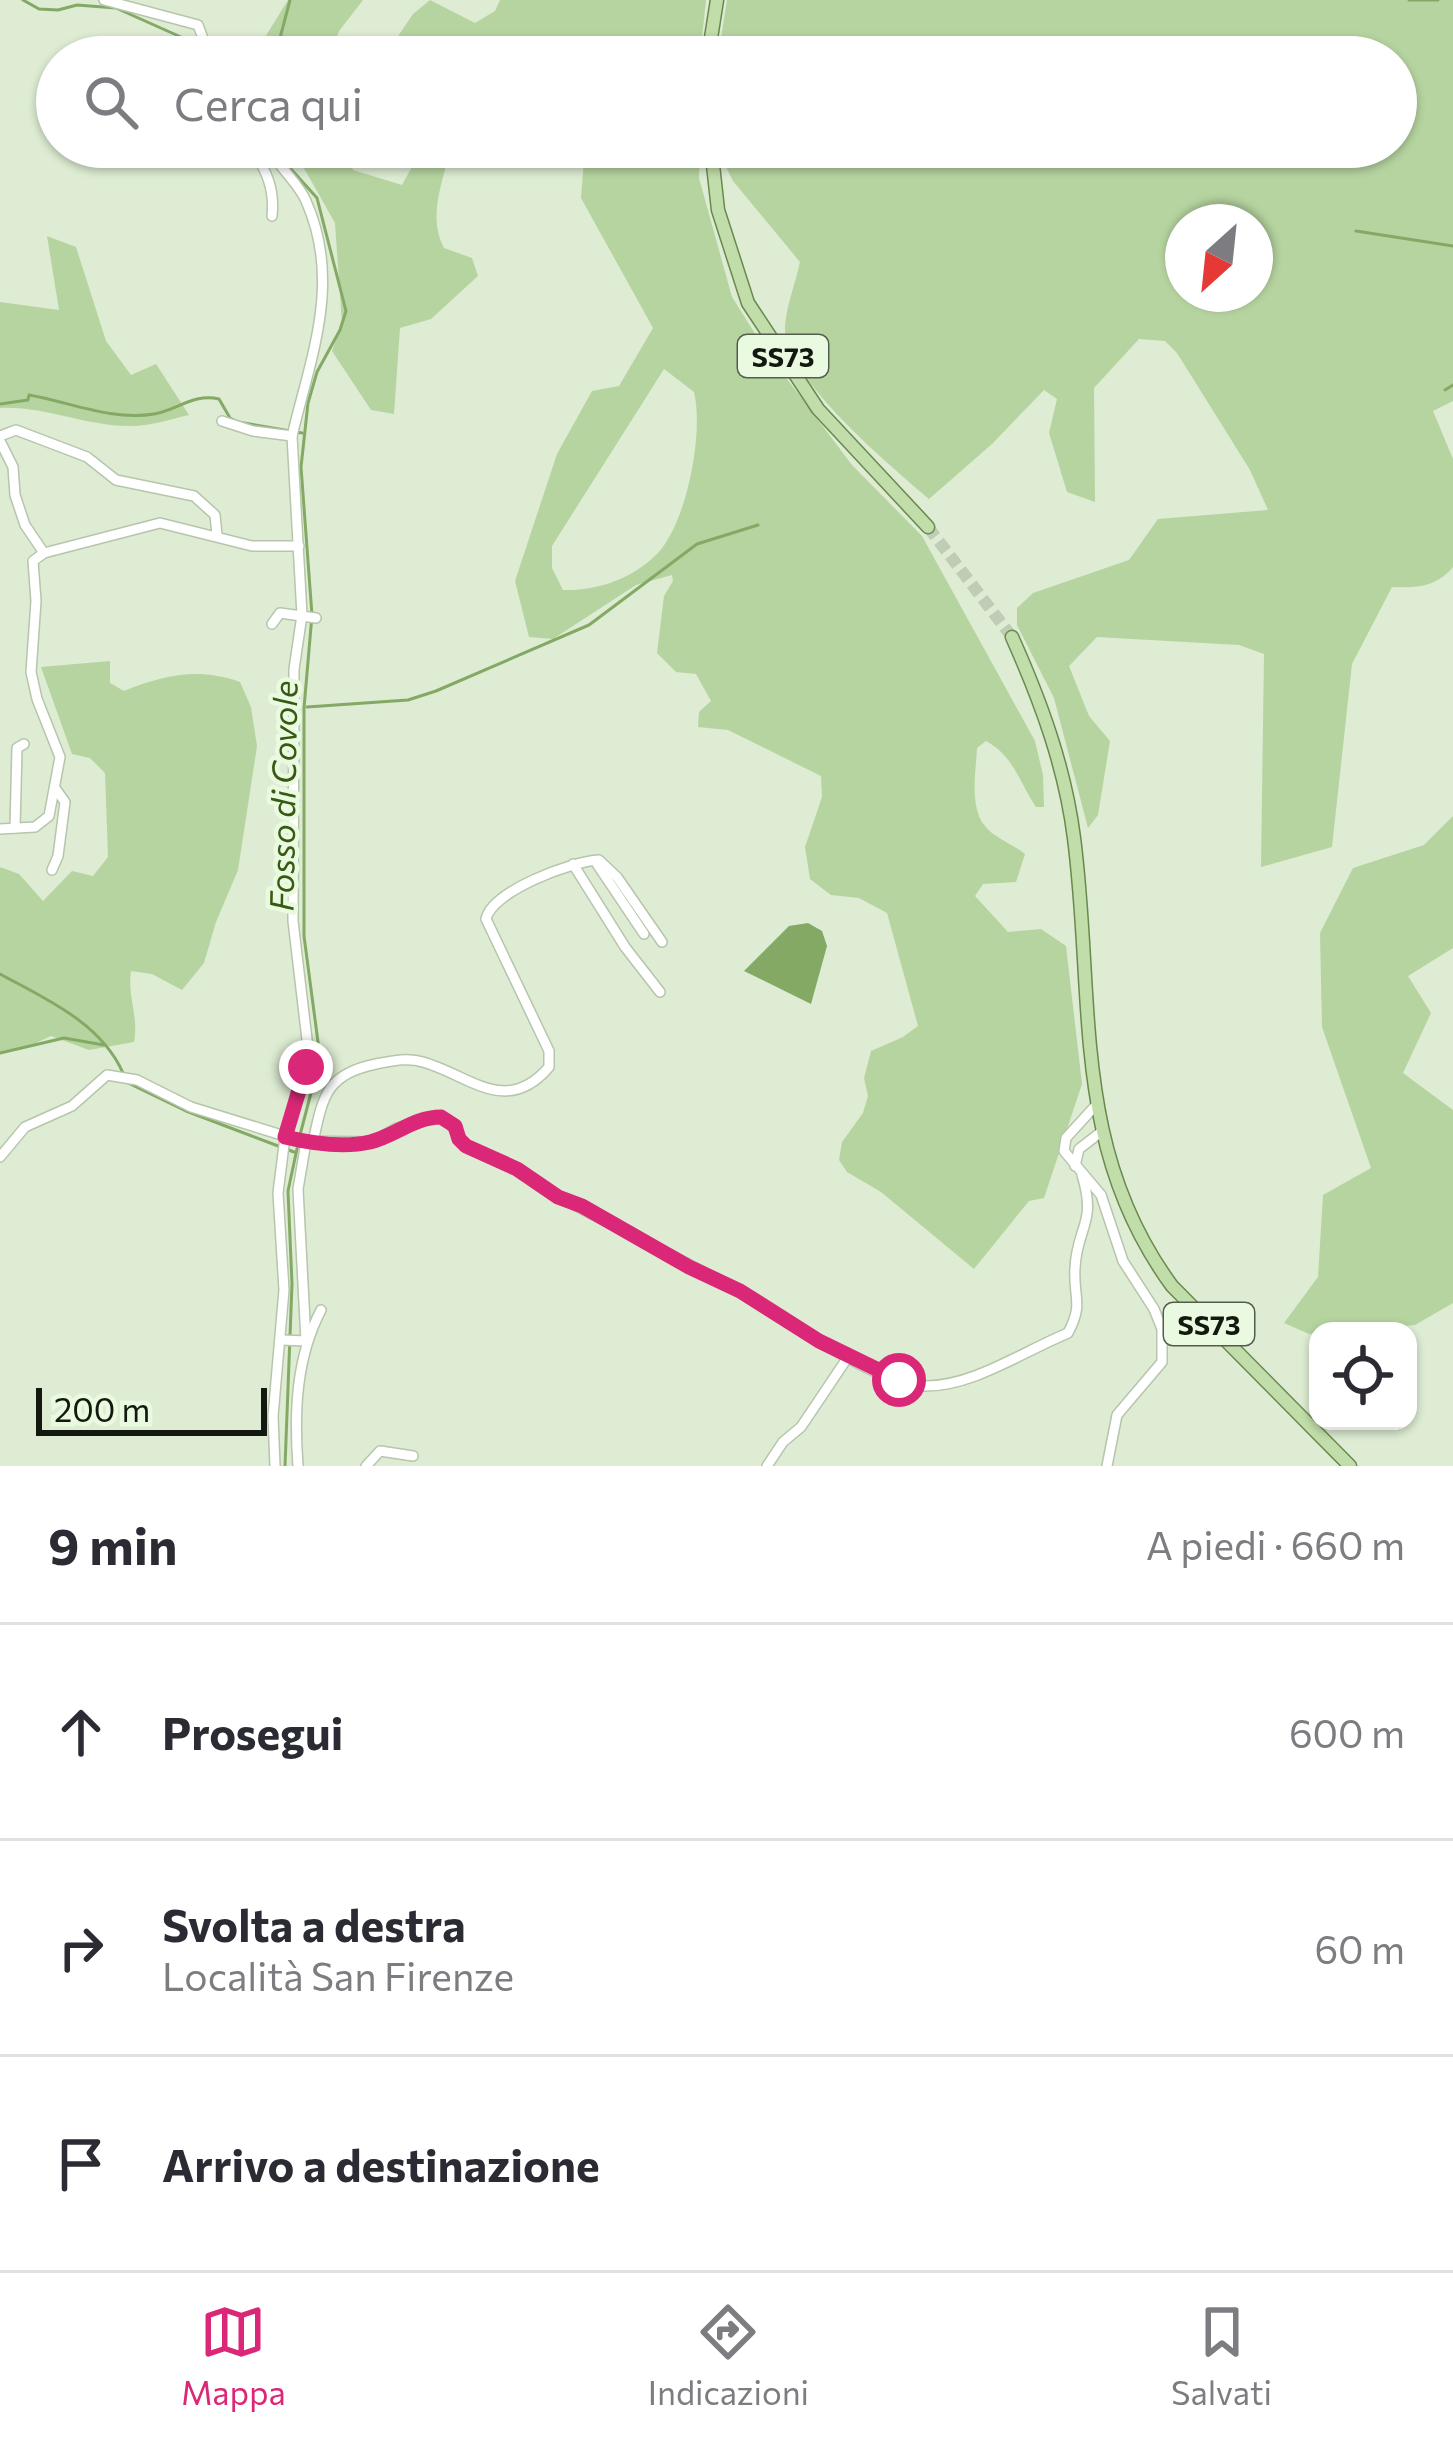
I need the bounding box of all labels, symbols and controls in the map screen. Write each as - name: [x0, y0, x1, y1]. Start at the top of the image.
- search box: [36, 36, 1417, 168]
- icon: search: [78, 69, 144, 135]
- text: Cerca qui: [174, 75, 363, 130]
- north arrow: [1165, 204, 1273, 312]
- road number: SS73: [738, 335, 828, 377]
- water label: Fosso di Covole: [259, 680, 305, 912]
- route end: [279, 1040, 333, 1094]
- road number: SS73: [1164, 1303, 1254, 1345]
- map controls: [1309, 1322, 1417, 1430]
- button: locate: [1309, 1322, 1417, 1430]
- route start: [872, 1353, 926, 1407]
- scale bar: [36, 1382, 267, 1435]
- text: 200 m: [54, 1388, 150, 1429]
- text: 9 min: [48, 1513, 177, 1576]
- text: A piedi · 660 m: [1146, 1520, 1405, 1568]
- icon: ahead: [48, 1699, 114, 1765]
- text: Prosegui: [162, 1704, 343, 1759]
- text: 600 m: [1289, 1708, 1405, 1756]
- text: Svolta a destra: [162, 1896, 466, 1951]
- icon: right: [48, 1915, 114, 1981]
- text: 60 m: [1314, 1924, 1405, 1972]
- text: Località San Firenze: [162, 1951, 514, 1999]
- icon: arrive: [48, 2131, 114, 2197]
- text: Arrivo a destinazione: [162, 2136, 600, 2191]
- tab: Mappa: [181, 2299, 286, 2412]
- tab: Indicazioni: [648, 2299, 809, 2412]
- tab: Salvati: [1171, 2299, 1272, 2412]

